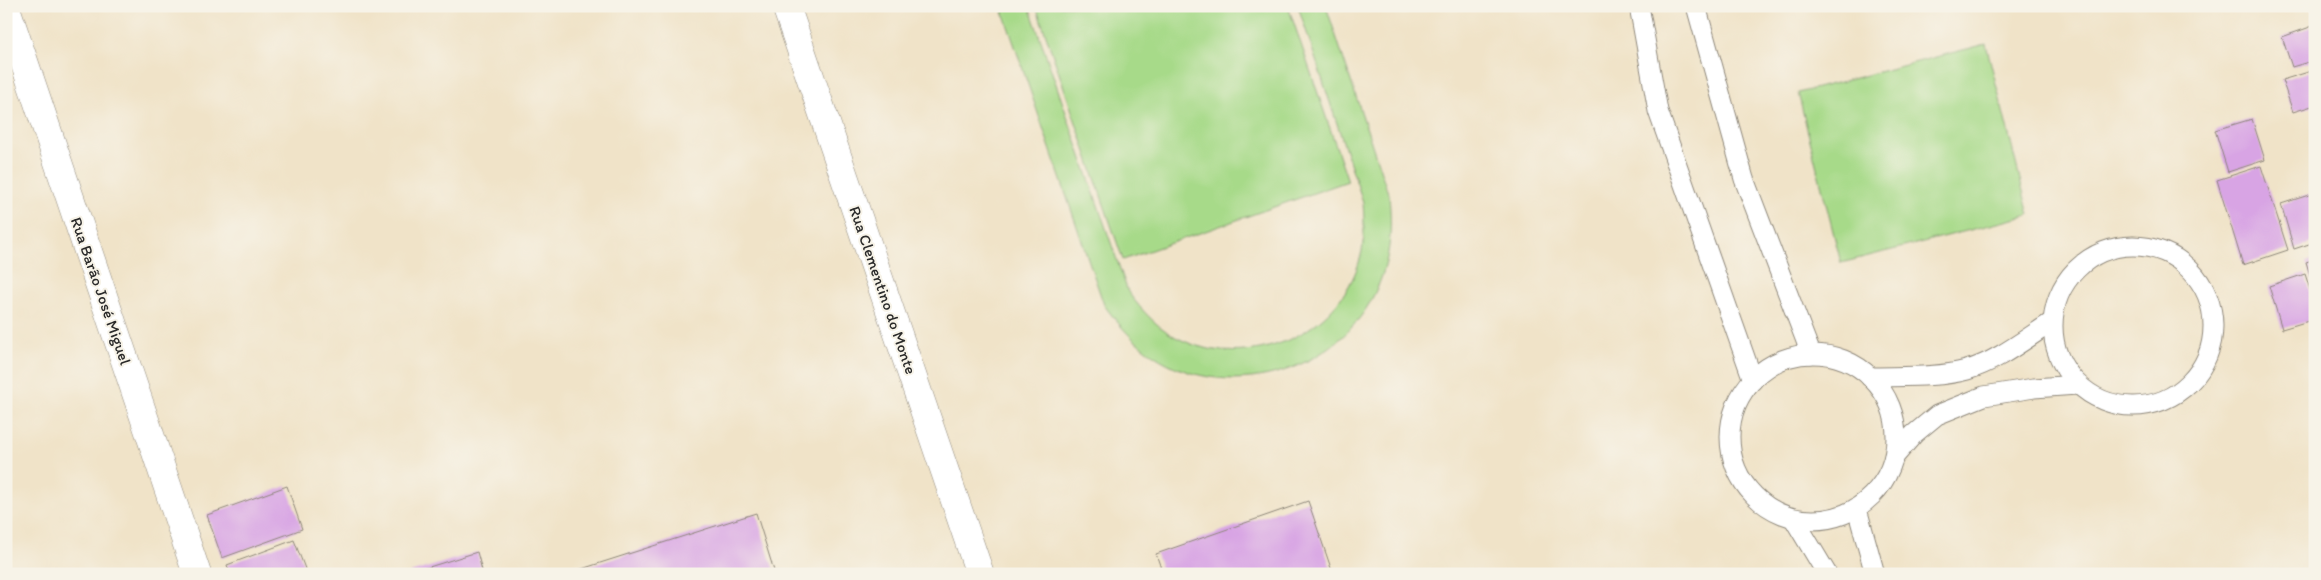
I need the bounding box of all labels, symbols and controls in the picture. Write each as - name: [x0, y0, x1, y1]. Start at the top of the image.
- street label: Rua Clementino do Monte: [845, 204, 921, 377]
- street label: Rua Barão José Miguel: [67, 215, 135, 368]

